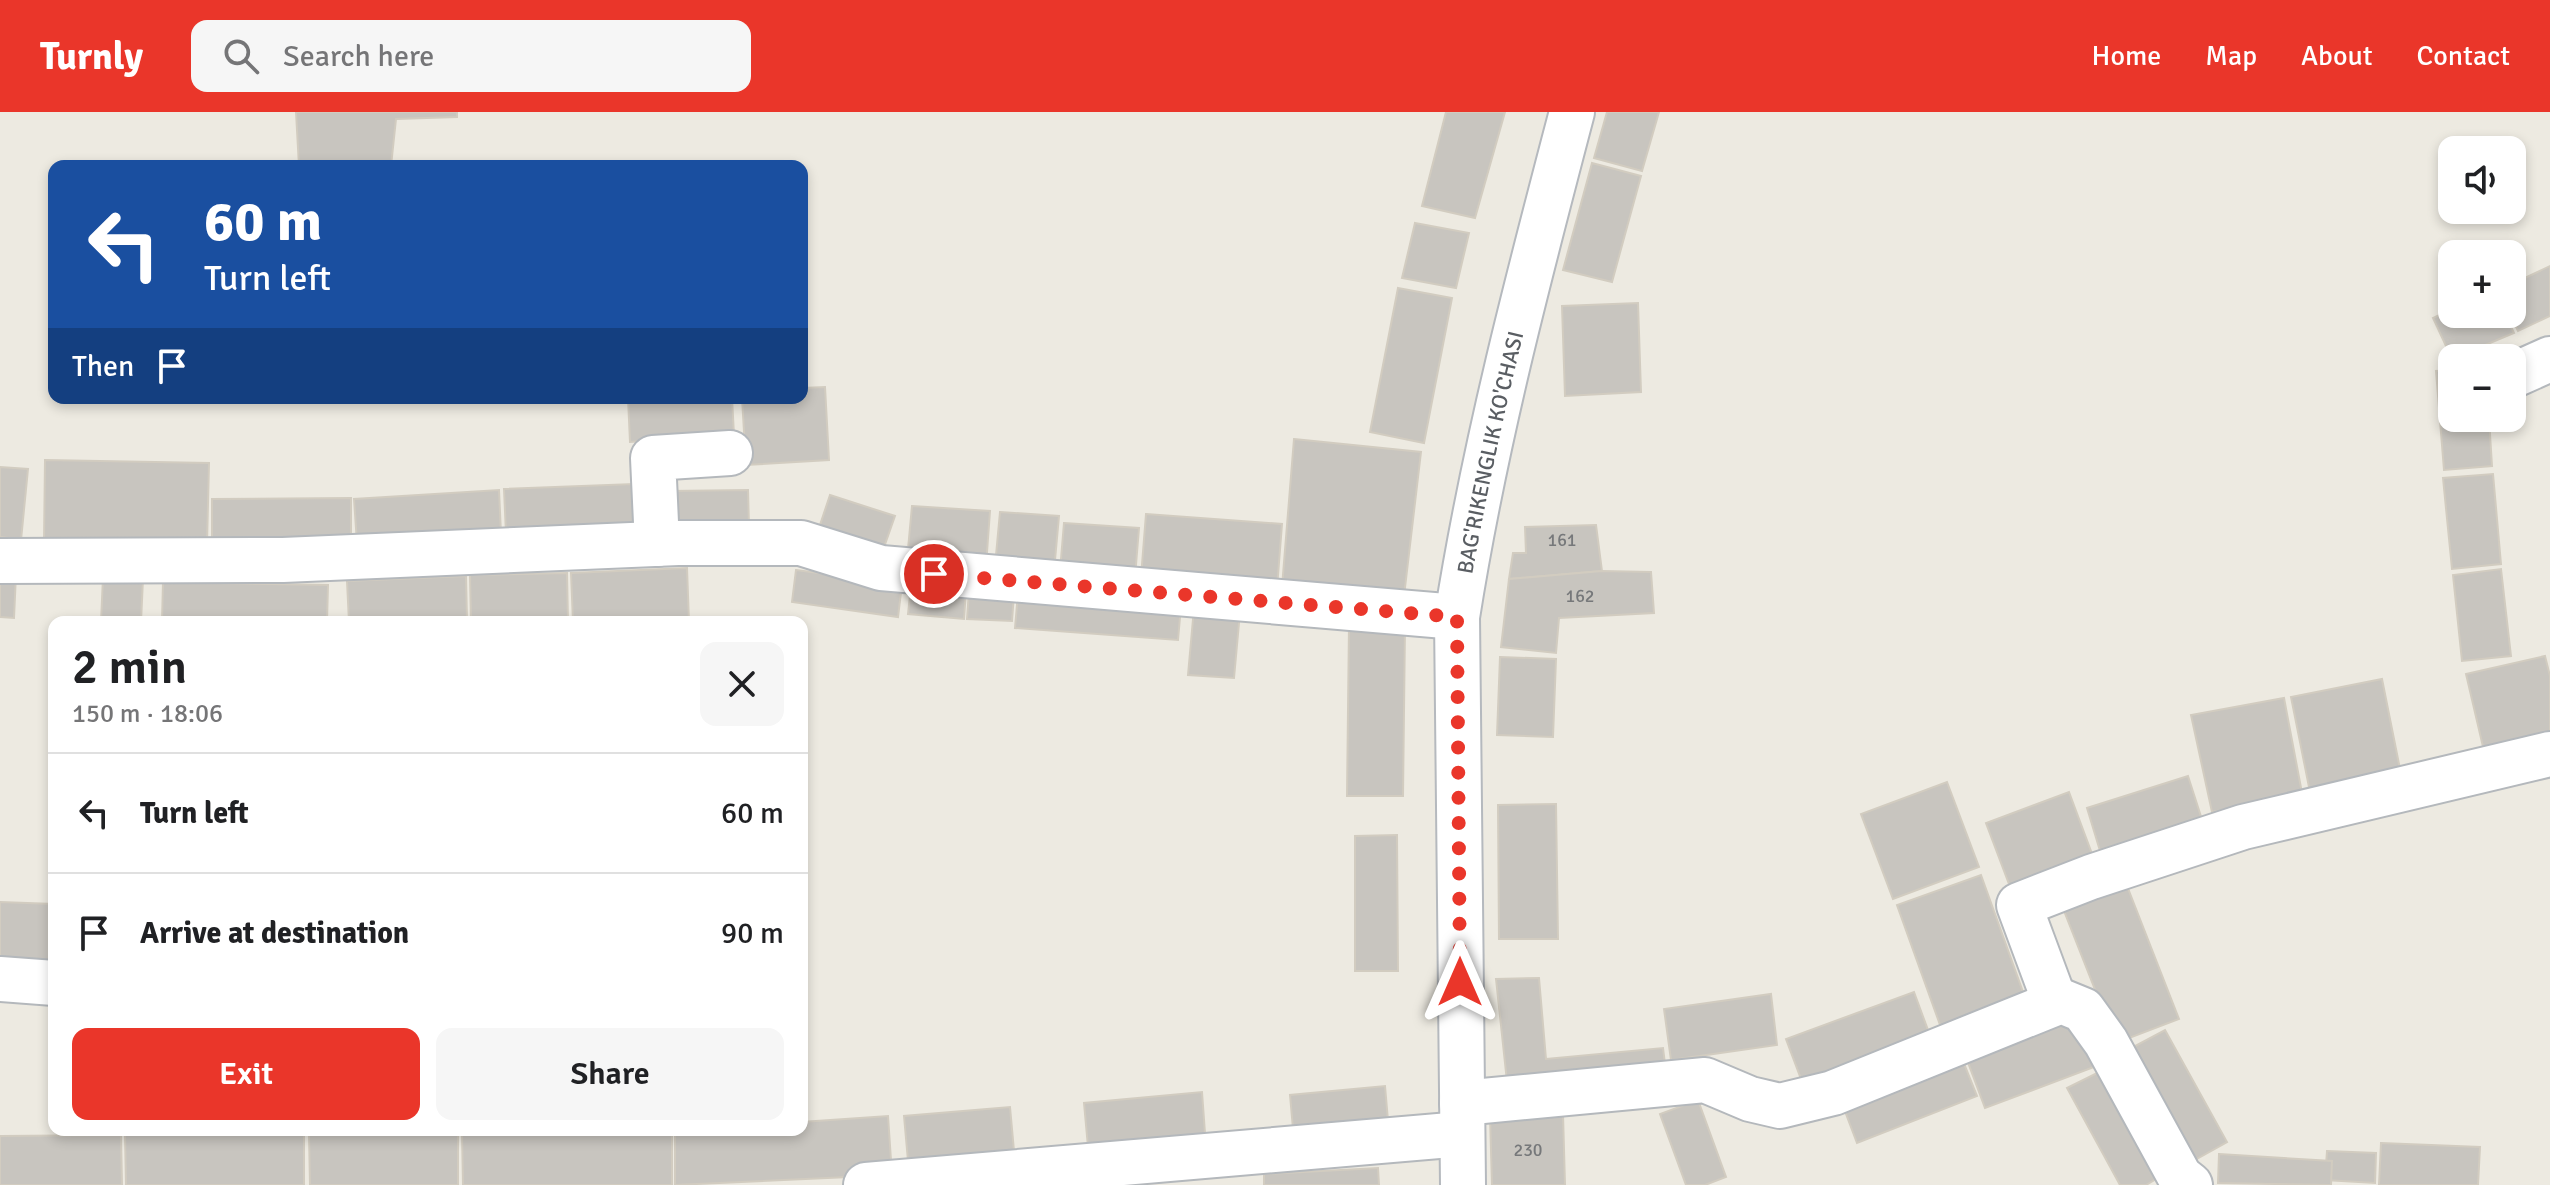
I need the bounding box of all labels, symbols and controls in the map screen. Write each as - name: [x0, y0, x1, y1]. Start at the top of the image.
- search box: [191, 20, 751, 92]
- text: Turnly: [40, 33, 143, 80]
- icon: search: [219, 34, 263, 78]
- text: Search here: [283, 38, 434, 75]
- text: Home: [2092, 39, 2161, 73]
- text: Map: [2205, 39, 2257, 73]
- text: About: [2301, 39, 2373, 73]
- text: Contact: [2417, 39, 2510, 73]
- map controls: [2438, 136, 2526, 432]
- button: sound: [2438, 136, 2526, 224]
- text: 60 m: [204, 187, 322, 256]
- icon: left: [72, 192, 176, 296]
- button: +: [2438, 240, 2526, 328]
- text: Turn left: [204, 256, 331, 301]
- street label: BAG'RIKENGLIK KO'CHASI: [1451, 328, 1529, 576]
- icon: arrive: [150, 344, 194, 388]
- button: −: [2438, 344, 2526, 432]
- text: Then: [72, 348, 134, 385]
- house number: 161: [1547, 529, 1577, 551]
- pin: [900, 540, 968, 608]
- icon: arrive: [912, 552, 956, 596]
- house number: 162: [1565, 585, 1595, 607]
- text: 2 min: [72, 638, 187, 697]
- button: close: [700, 642, 784, 726]
- text: 150 m · 18:06: [72, 698, 223, 730]
- icon: left: [72, 791, 116, 835]
- text: Turn left: [140, 795, 249, 832]
- text: 60 m: [721, 795, 784, 832]
- icon: arrive: [72, 911, 116, 955]
- text: Arrive at destination: [140, 915, 409, 952]
- text: 90 m: [721, 915, 784, 952]
- position arrow: [1418, 940, 1502, 1024]
- button: Exit: [72, 1028, 420, 1120]
- button: Share: [436, 1028, 784, 1120]
- house number: 230: [1513, 1139, 1543, 1161]

